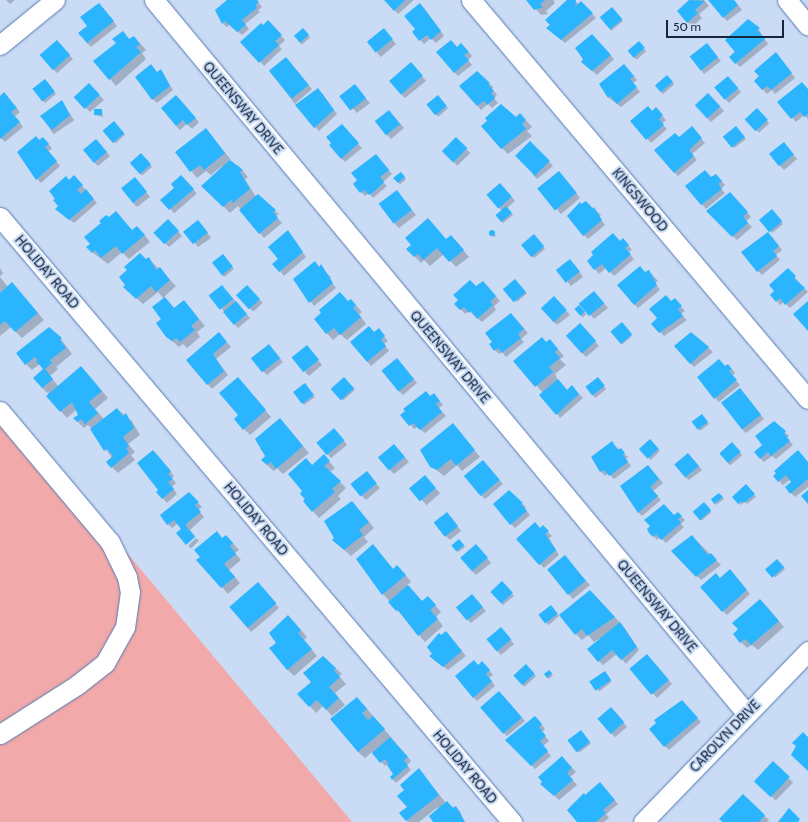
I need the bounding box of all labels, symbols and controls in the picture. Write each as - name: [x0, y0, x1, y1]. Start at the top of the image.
- scale bar: [668, 12, 786, 38]
- text: 50 m: [673, 19, 701, 34]
- street label: QUEENSWAY DRIVE: [200, 59, 286, 157]
- street label: KINGSWOOD: [609, 165, 671, 235]
- street label: HOLIDAY ROAD: [12, 232, 82, 312]
- street label: QUEENSWAY DRIVE: [407, 308, 493, 406]
- street label: HOLIDAY ROAD: [221, 479, 291, 559]
- street label: QUEENSWAY DRIVE: [614, 557, 700, 655]
- street label: CAROLYN DRIVE: [687, 697, 763, 775]
- street label: HOLIDAY ROAD: [430, 727, 500, 807]

